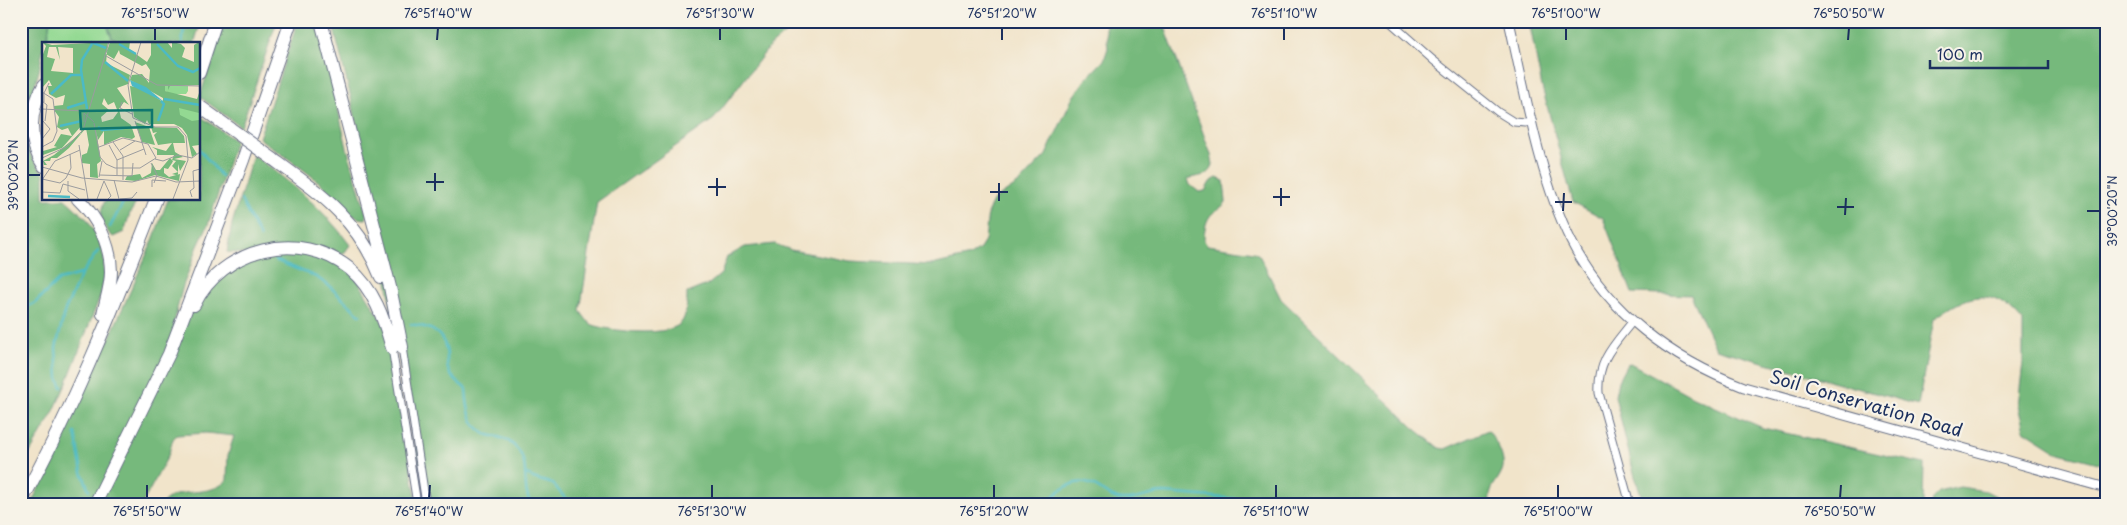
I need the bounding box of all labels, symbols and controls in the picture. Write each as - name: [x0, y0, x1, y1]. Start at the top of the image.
- text: 76°51'50"W: [121, 4, 190, 22]
- text: 76°51'40"W: [404, 4, 473, 22]
- text: 76°51'30"W: [686, 4, 755, 22]
- text: 76°51'20"W: [968, 4, 1037, 22]
- text: 76°51'10"W: [1251, 4, 1318, 22]
- text: 76°51'00"W: [1531, 4, 1601, 22]
- text: 76°50'50"W: [1813, 4, 1885, 22]
- scale bar: [1930, 38, 2047, 70]
- inset map: [42, 42, 200, 200]
- text: 100 m: [1937, 42, 1983, 65]
- text: 39°00'20"N: [4, 139, 22, 211]
- text: 39°00'20"N: [2103, 175, 2121, 247]
- street label: Soil Conservation Road: [1767, 362, 1966, 443]
- text: 76°51'50"W: [113, 502, 182, 520]
- text: 76°51'40"W: [395, 502, 464, 520]
- text: 76°51'30"W: [678, 502, 747, 520]
- text: 76°51'20"W: [960, 502, 1029, 520]
- text: 76°51'10"W: [1243, 502, 1310, 520]
- text: 76°51'00"W: [1523, 502, 1593, 520]
- text: 76°50'50"W: [1804, 502, 1876, 520]

